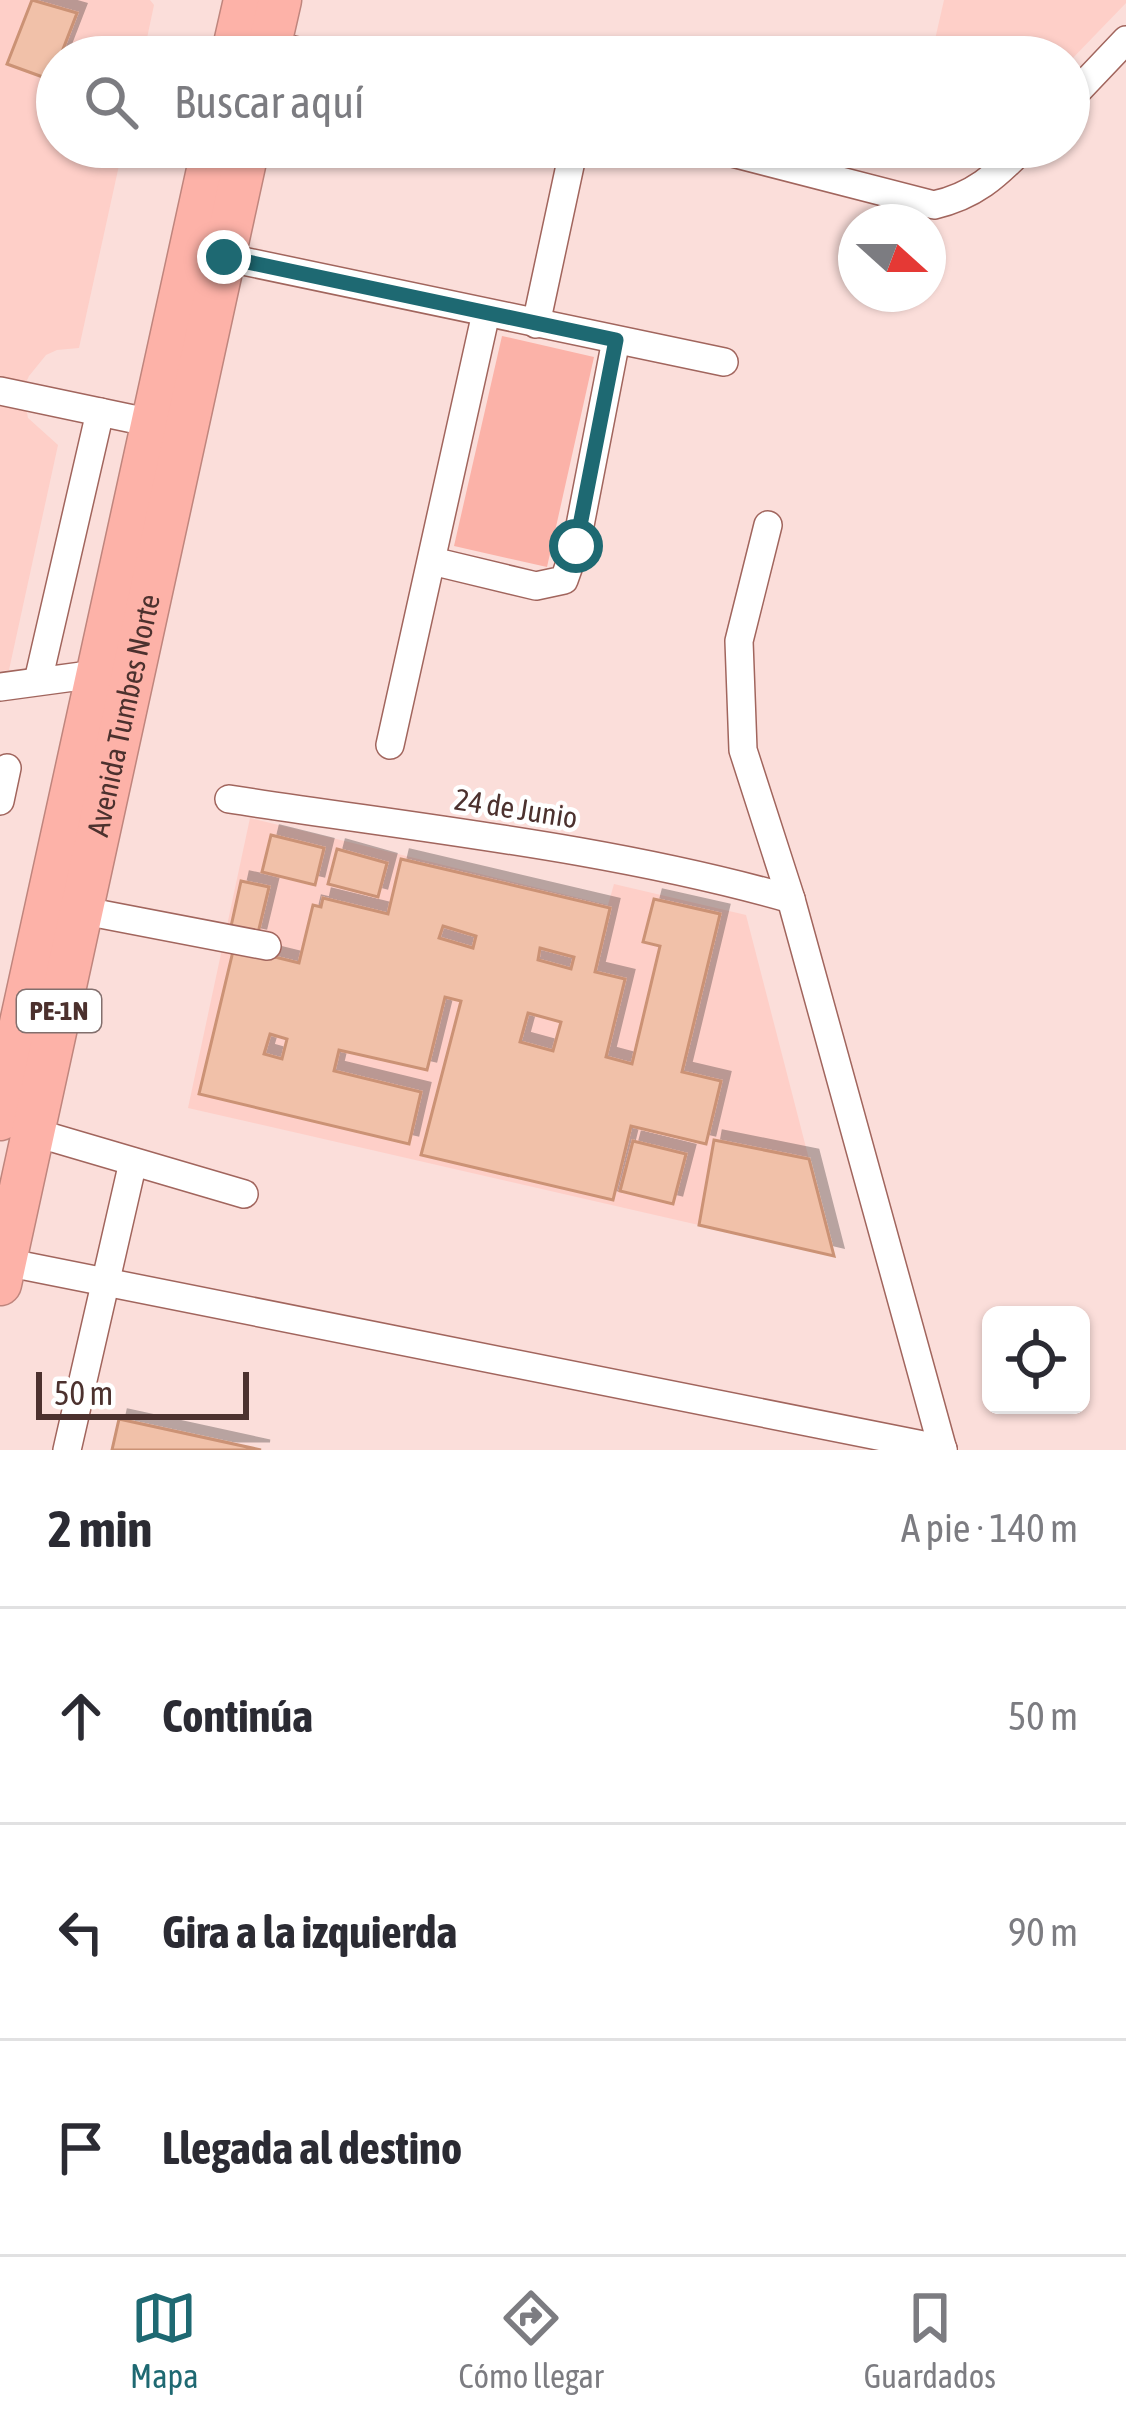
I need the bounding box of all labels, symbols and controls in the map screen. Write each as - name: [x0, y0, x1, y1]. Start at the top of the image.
- search box: [36, 36, 1090, 168]
- icon: search: [78, 69, 144, 135]
- text: Buscar aquí: [174, 76, 364, 128]
- north arrow: [838, 204, 946, 312]
- route end: [197, 230, 251, 284]
- route start: [549, 519, 603, 573]
- street label: Avenida Tumbes Norte: [80, 591, 166, 839]
- street label: 24 de Junio: [452, 782, 580, 834]
- road number: PE-1N: [17, 990, 101, 1032]
- map controls: [982, 1306, 1090, 1414]
- button: locate: [982, 1306, 1090, 1414]
- scale bar: [36, 1366, 249, 1419]
- text: 50 m: [54, 1374, 113, 1412]
- text: 2 min: [48, 1499, 152, 1558]
- text: A pie · 140 m: [901, 1506, 1078, 1550]
- icon: ahead: [48, 1683, 114, 1749]
- text: Continúa: [162, 1690, 313, 1742]
- text: 50 m: [1008, 1694, 1078, 1738]
- icon: left: [48, 1899, 114, 1965]
- text: Gira a la izquierda: [162, 1906, 457, 1958]
- text: 90 m: [1008, 1910, 1078, 1954]
- icon: arrive: [48, 2115, 114, 2181]
- text: Llegada al destino: [162, 2122, 462, 2174]
- tab: Mapa: [130, 2285, 199, 2395]
- tab: Cómo llegar: [459, 2285, 604, 2395]
- tab: Guardados: [864, 2285, 996, 2395]

